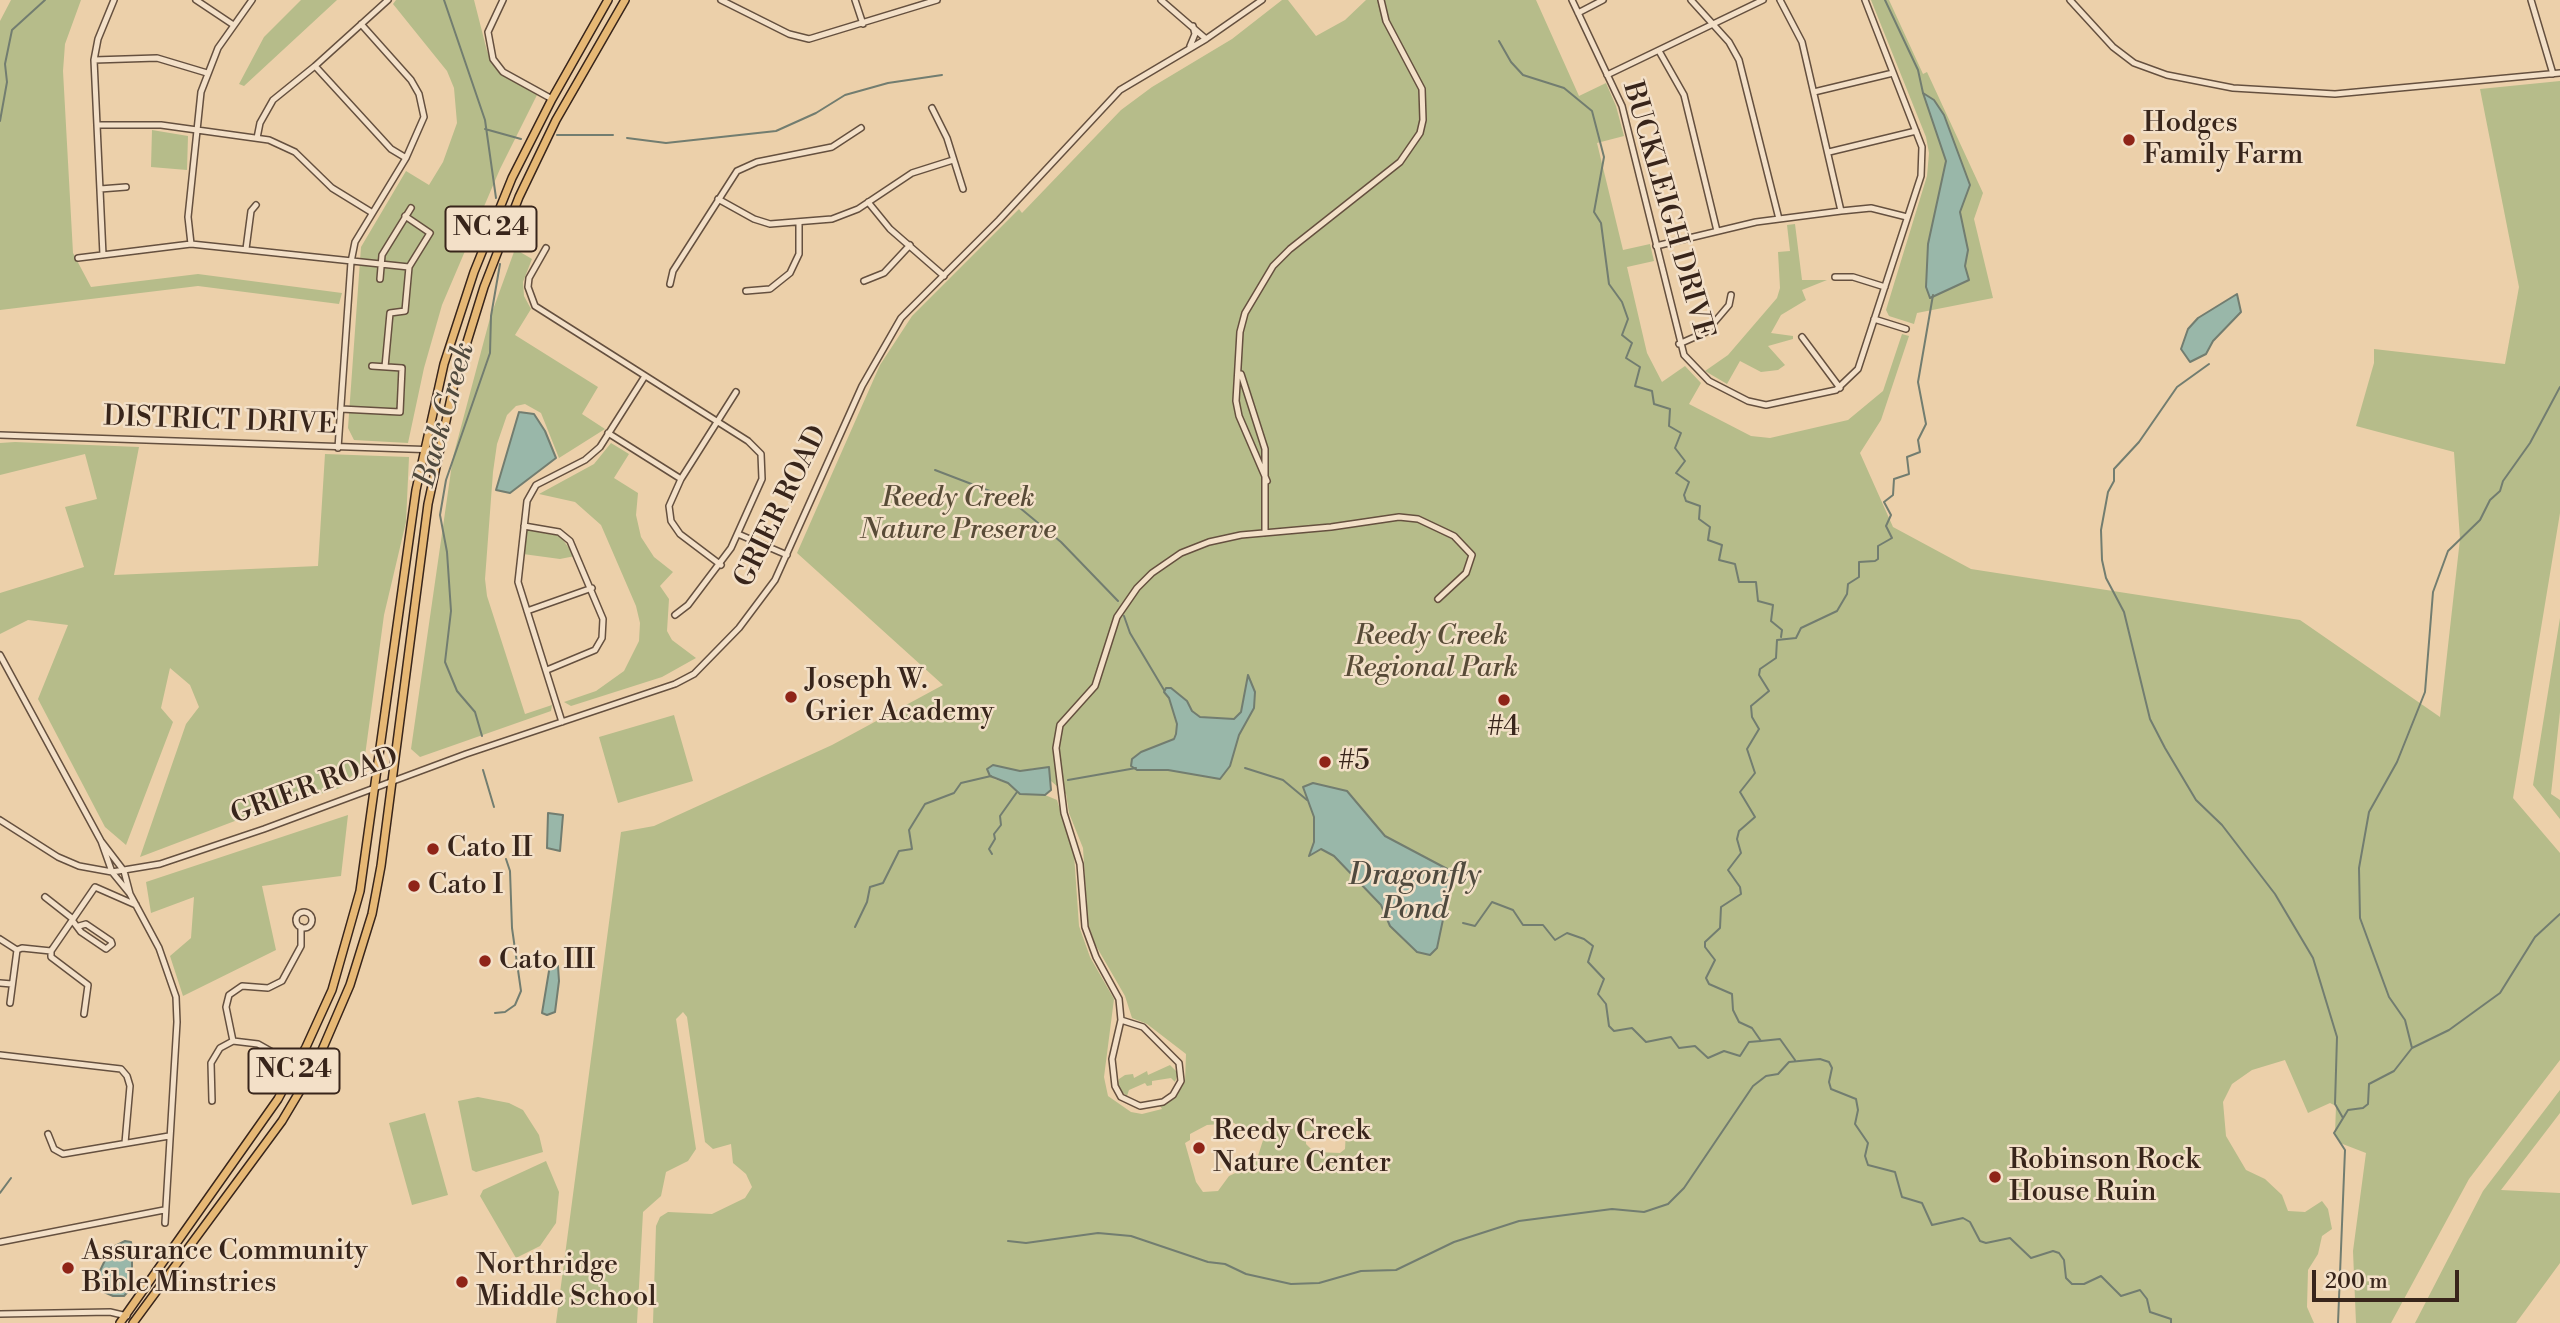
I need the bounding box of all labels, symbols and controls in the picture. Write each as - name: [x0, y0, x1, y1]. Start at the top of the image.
- street label: BUCKLEIGH DRIVE: [1614, 78, 1720, 344]
- place label: Hodges Family Farm: [2143, 107, 2303, 173]
- marker: Hodges Family Farm: [2121, 132, 2137, 148]
- road number: NC 24: [446, 206, 536, 252]
- water label: Back Creek: [408, 338, 484, 492]
- street label: DISTRICT DRIVE: [103, 401, 337, 443]
- street label: GRIER ROAD: [728, 421, 836, 593]
- park label: Reedy Creek Nature Preserve: [860, 482, 1056, 548]
- park label: Reedy Creek Regional Park: [1344, 620, 1518, 686]
- place label: Joseph W. Grier Academy: [805, 664, 994, 730]
- marker: Joseph W. Grier Academy: [783, 689, 799, 705]
- marker: #4: [1496, 692, 1512, 708]
- place label: #4: [1488, 711, 1520, 745]
- street label: GRIER ROAD: [227, 741, 403, 833]
- place label: #5: [1339, 745, 1370, 779]
- marker: #5: [1317, 754, 1333, 770]
- place label: Cato II: [447, 832, 533, 866]
- marker: Cato II: [425, 841, 441, 857]
- water label: Dragonfly Pond: [1349, 859, 1481, 930]
- place label: Cato I: [428, 869, 503, 903]
- marker: Cato I: [406, 878, 422, 894]
- place label: Cato III: [499, 944, 595, 978]
- marker: Cato III: [477, 953, 493, 969]
- road number: NC 24: [248, 1048, 340, 1094]
- place label: Reedy Creek Nature Center: [1213, 1115, 1391, 1181]
- marker: Reedy Creek Nature Center: [1191, 1140, 1207, 1156]
- place label: Robinson Rock House Ruin: [2009, 1144, 2200, 1210]
- marker: Robinson Rock House Ruin: [1987, 1169, 2003, 1185]
- place label: Assurance Community Bible Minstries: [82, 1235, 368, 1301]
- place label: Northridge Middle School: [476, 1249, 656, 1315]
- scale bar: [2315, 1256, 2462, 1300]
- marker: Assurance Community Bible Minstries: [60, 1260, 76, 1276]
- text: 200 m: [2325, 1269, 2388, 1295]
- marker: Northridge Middle School: [454, 1274, 470, 1290]

